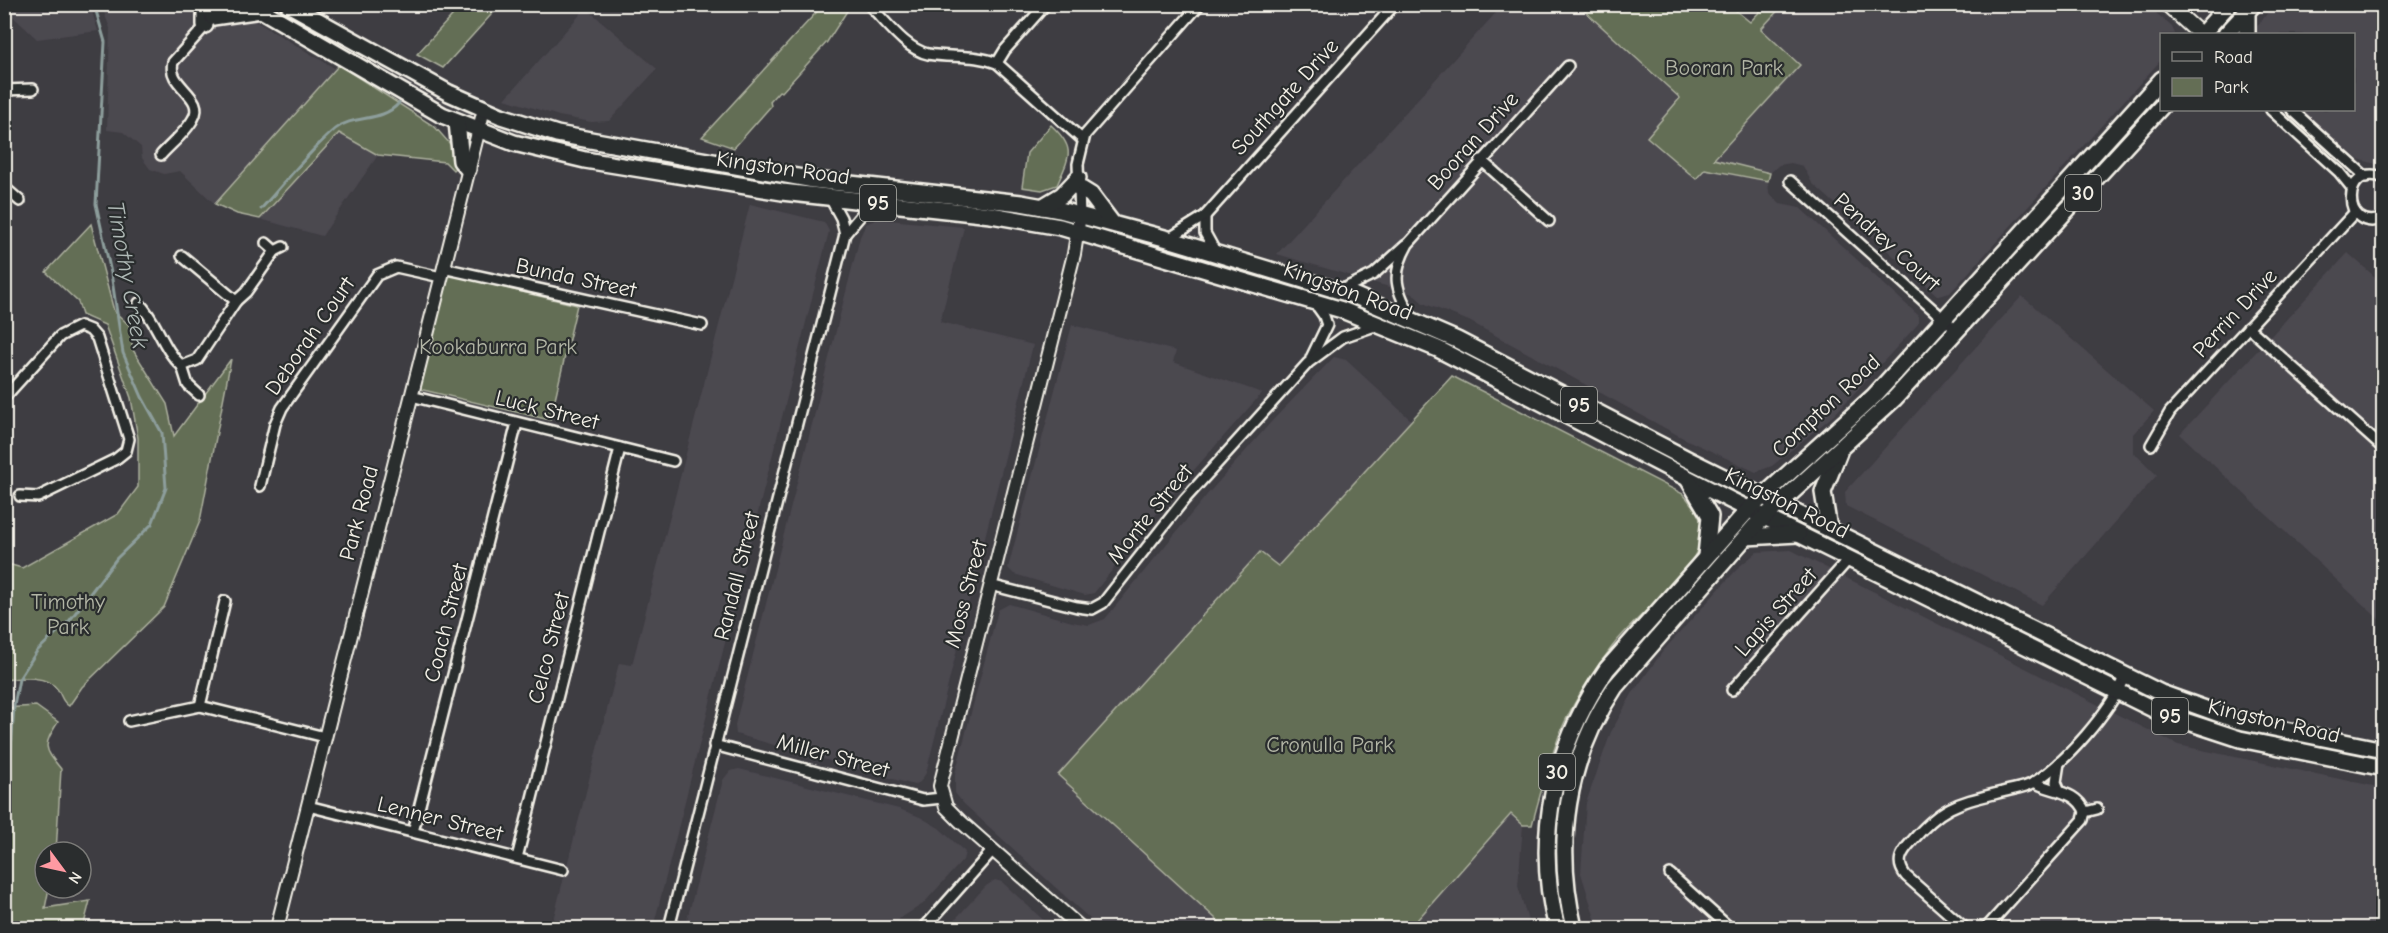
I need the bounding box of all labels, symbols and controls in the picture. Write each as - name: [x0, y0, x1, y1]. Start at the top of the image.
- street label: Southgate Drive: [1226, 33, 1344, 161]
- legend: [2160, 33, 2355, 111]
- text: Road: [2214, 47, 2253, 68]
- park label: Booran Park: [1665, 55, 1783, 81]
- text: Park: [2214, 77, 2249, 98]
- street label: Booran Drive: [1422, 86, 1524, 196]
- street label: Kingston Road: [715, 146, 851, 190]
- road number: 30: [2065, 175, 2101, 211]
- road number: 95: [860, 185, 896, 221]
- street label: Pendrey Court: [1828, 187, 1946, 297]
- water label: Timothy Creek: [101, 199, 155, 351]
- street label: Bunda Street: [513, 253, 639, 304]
- street label: Kingston Road: [1280, 256, 1416, 326]
- street label: Perrin Drive: [2187, 263, 2283, 363]
- street label: Deborah Court: [260, 271, 361, 400]
- park label: Kookaburra Park: [419, 334, 577, 360]
- street label: Compton Road: [1766, 349, 1886, 463]
- street label: Luck Street: [493, 385, 602, 436]
- road number: 95: [1561, 387, 1597, 423]
- street label: Monte Street: [1102, 458, 1199, 569]
- street label: Kingston Road: [1721, 462, 1853, 544]
- street label: Park Road: [334, 463, 384, 563]
- street label: Randall Street: [708, 508, 766, 643]
- street label: Moss Street: [939, 537, 993, 651]
- street label: Coach Street: [419, 560, 473, 685]
- street label: Lapis Street: [1729, 562, 1823, 662]
- park label: Timothy Park: [31, 589, 105, 640]
- street label: Celco Street: [523, 589, 576, 706]
- street label: Kingston Road: [2205, 693, 2343, 749]
- road number: 95: [2152, 698, 2188, 734]
- street label: Miller Street: [774, 729, 893, 784]
- park label: Cronulla Park: [1266, 732, 1394, 758]
- road number: 30: [1539, 754, 1575, 790]
- street label: Lenner Street: [375, 791, 506, 847]
- north arrow: [33, 840, 93, 900]
- text: N: [64, 868, 85, 887]

